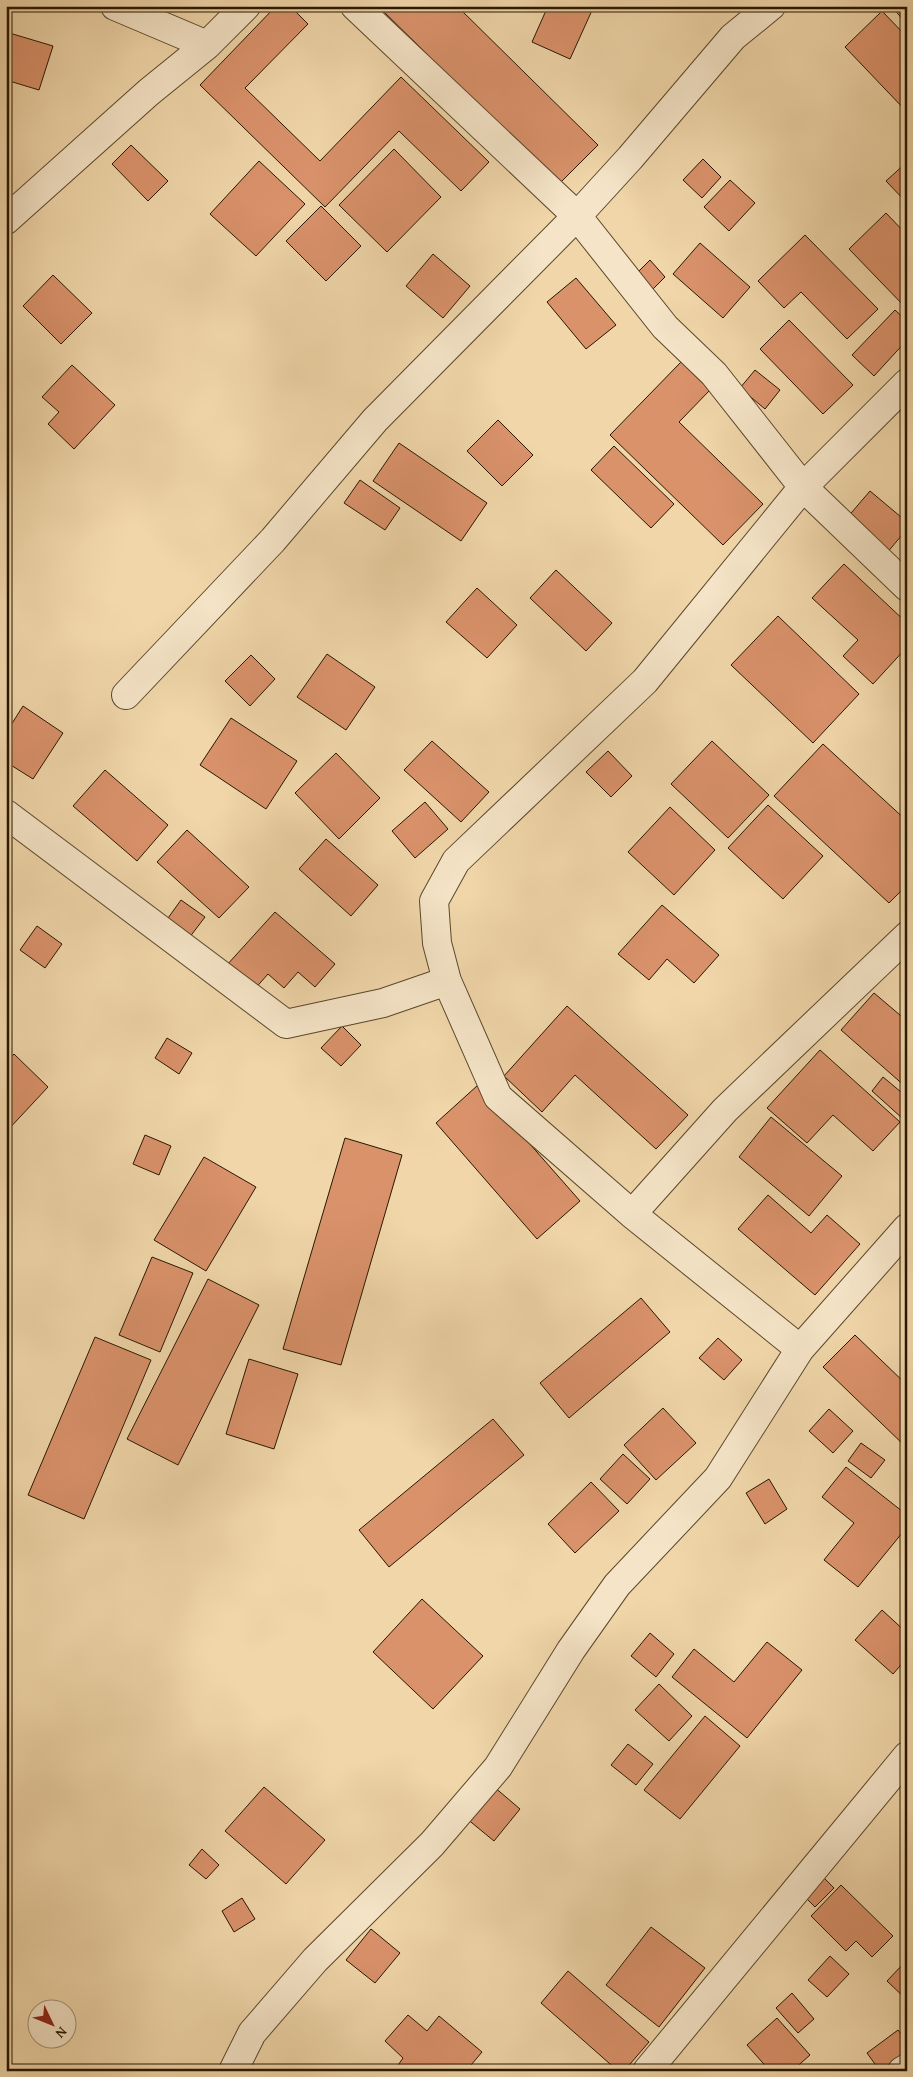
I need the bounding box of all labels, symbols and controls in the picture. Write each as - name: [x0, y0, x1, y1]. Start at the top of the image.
- north arrow: [28, 2000, 78, 2050]
- text: N: [51, 2023, 72, 2044]

